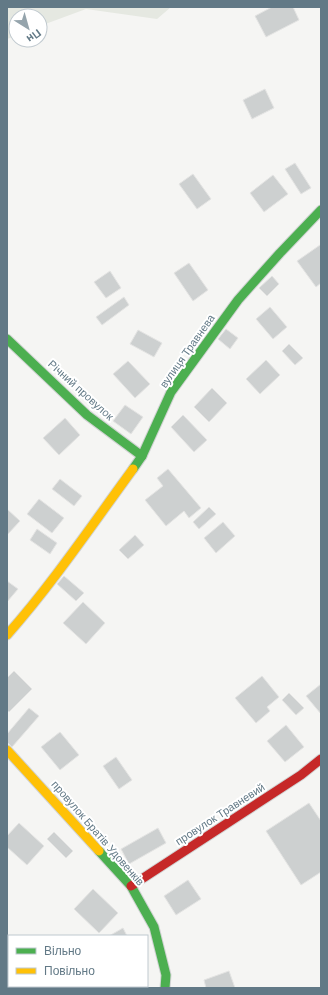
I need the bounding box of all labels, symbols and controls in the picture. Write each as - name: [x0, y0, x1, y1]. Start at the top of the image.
- north arrow: [8, 8, 48, 48]
- text: Пн: [24, 26, 44, 46]
- street label: вулиця Травнева: [156, 311, 218, 391]
- street label: Річний провулок: [45, 357, 117, 423]
- street label: провулок Братів Удовенків: [49, 778, 148, 888]
- street label: провулок Травневий: [173, 780, 267, 848]
- legend: [8, 935, 148, 987]
- text: Вільно: [44, 943, 82, 959]
- text: Повільно: [44, 963, 95, 979]

